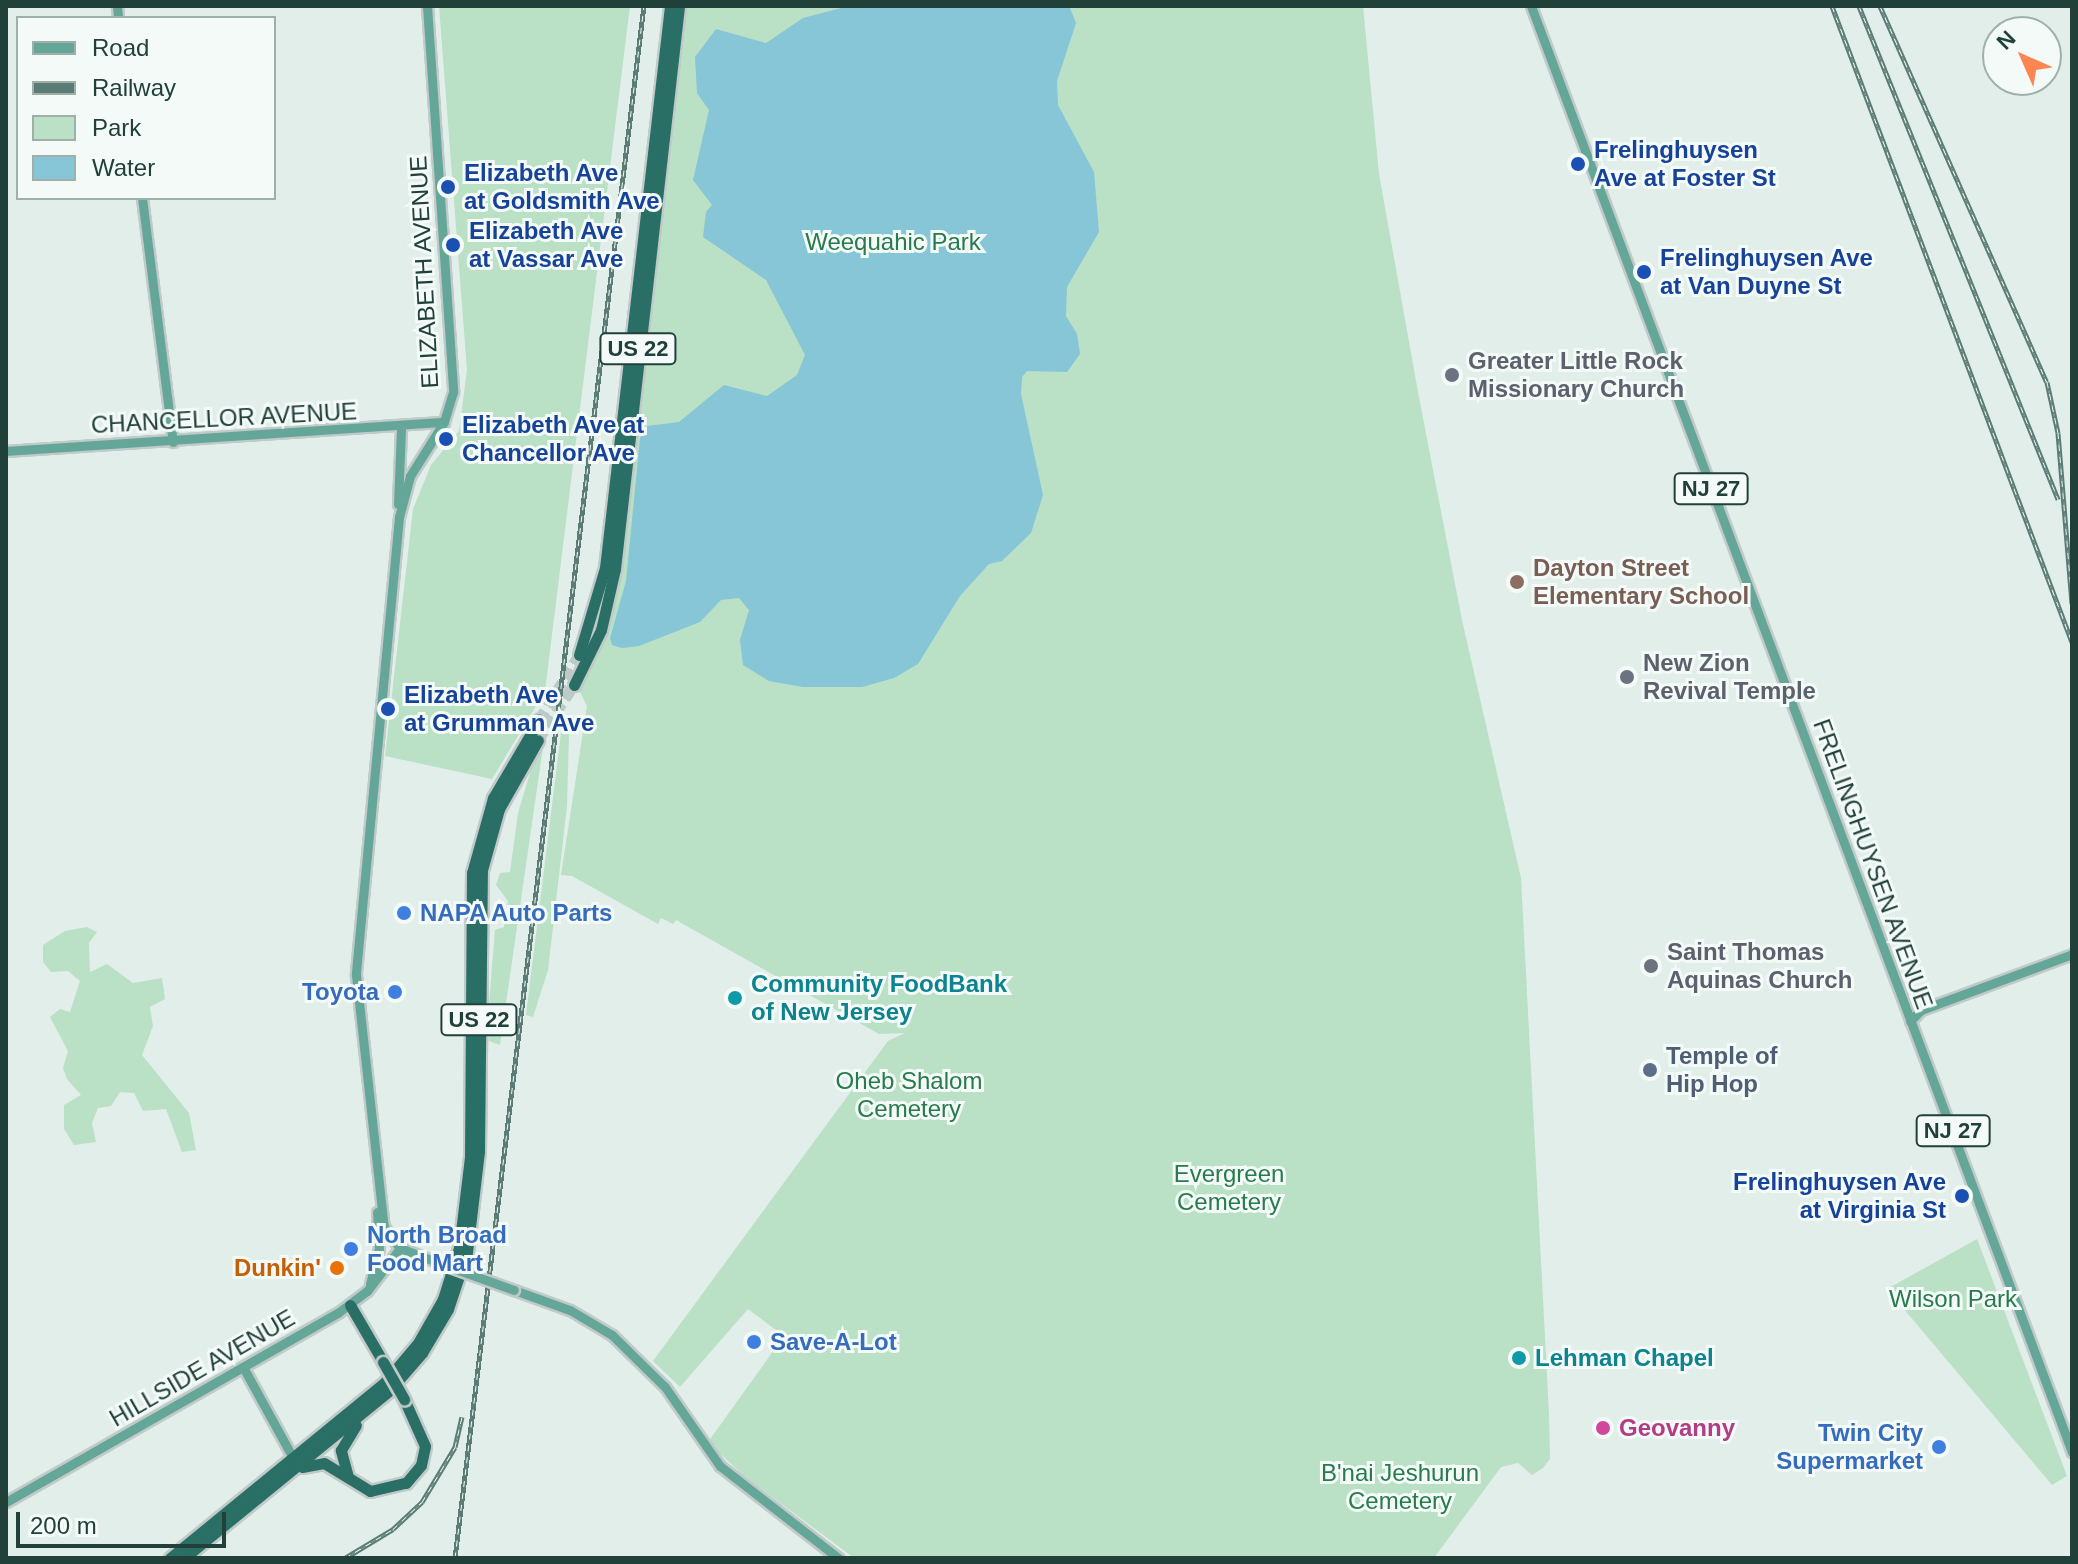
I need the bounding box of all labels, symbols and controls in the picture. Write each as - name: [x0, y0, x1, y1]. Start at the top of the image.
- legend: [16, 16, 276, 200]
- north arrow: [1982, 16, 2062, 96]
- text: N: [1992, 26, 2021, 55]
- text: Road: [92, 34, 149, 61]
- text: Railway: [92, 74, 176, 101]
- text: Park: [92, 114, 141, 141]
- place label: Frelinghuysen Ave at Foster St: [1594, 136, 1776, 192]
- text: Water: [92, 154, 155, 181]
- street label: ELIZABETH AVENUE: [403, 154, 445, 390]
- marker: Frelinghuysen Ave at Foster St: [1569, 155, 1587, 173]
- place label: Elizabeth Ave at Goldsmith Ave: [464, 159, 660, 215]
- marker: Elizabeth Ave at Goldsmith Ave: [439, 178, 457, 196]
- place label: Elizabeth Ave at Vassar Ave: [469, 217, 624, 273]
- park label: Weequahic Park: [805, 228, 981, 256]
- marker: Elizabeth Ave at Vassar Ave: [444, 236, 462, 254]
- place label: Frelinghuysen Ave at Van Duyne St: [1660, 244, 1874, 300]
- marker: Frelinghuysen Ave at Van Duyne St: [1635, 263, 1653, 281]
- road number: US 22: [598, 331, 678, 367]
- place label: Greater Little Rock Missionary Church: [1468, 347, 1684, 403]
- marker: Greater Little Rock Missionary Church: [1443, 366, 1461, 384]
- street label: CHANCELLOR AVENUE: [90, 397, 358, 439]
- place label: Elizabeth Ave at Chancellor Ave: [462, 411, 645, 467]
- marker: Elizabeth Ave at Chancellor Ave: [437, 430, 455, 448]
- road number: NJ 27: [1673, 471, 1749, 507]
- place label: Dayton Street Elementary School: [1533, 554, 1749, 610]
- marker: Dayton Street Elementary School: [1508, 573, 1526, 591]
- place label: New Zion Revival Temple: [1643, 649, 1816, 705]
- marker: New Zion Revival Temple: [1618, 668, 1636, 686]
- place label: Elizabeth Ave at Grumman Ave: [404, 681, 595, 737]
- marker: Elizabeth Ave at Grumman Ave: [379, 700, 397, 718]
- street label: FRELINGHUYSEN AVENUE: [1807, 715, 1939, 1013]
- place label: NAPA Auto Parts: [420, 899, 614, 927]
- marker: NAPA Auto Parts: [395, 904, 413, 922]
- place label: Saint Thomas Aquinas Church: [1667, 938, 1852, 994]
- marker: Saint Thomas Aquinas Church: [1642, 957, 1660, 975]
- place label: Community FoodBank of New Jersey: [751, 970, 1007, 1026]
- place label: Toyota: [302, 978, 379, 1006]
- marker: Toyota: [386, 983, 404, 1001]
- marker: Community FoodBank of New Jersey: [726, 989, 744, 1007]
- road number: US 22: [439, 1002, 519, 1038]
- place label: Temple of Hip Hop: [1666, 1042, 1778, 1098]
- marker: Temple of Hip Hop: [1641, 1061, 1659, 1079]
- park label: Oheb Shalom Cemetery: [836, 1067, 982, 1123]
- road number: NJ 27: [1915, 1113, 1991, 1149]
- park label: Evergreen Cemetery: [1174, 1160, 1284, 1216]
- place label: Frelinghuysen Ave at Virginia St: [1732, 1168, 1946, 1224]
- marker: Frelinghuysen Ave at Virginia St: [1953, 1187, 1971, 1205]
- place label: North Broad Food Mart: [367, 1221, 507, 1277]
- marker: North Broad Food Mart: [342, 1240, 360, 1258]
- place label: Dunkin': [234, 1254, 321, 1282]
- marker: Dunkin': [328, 1259, 346, 1277]
- park label: Wilson Park: [1889, 1285, 2017, 1313]
- street label: HILLSIDE AVENUE: [104, 1303, 300, 1433]
- place label: Save-A-Lot: [770, 1328, 897, 1356]
- marker: Save-A-Lot: [745, 1333, 763, 1351]
- place label: Lehman Chapel: [1535, 1344, 1714, 1372]
- marker: Lehman Chapel: [1510, 1349, 1528, 1367]
- place label: Geovanny: [1619, 1414, 1735, 1442]
- marker: Geovanny: [1594, 1419, 1612, 1437]
- place label: Twin City Supermarket: [1776, 1419, 1923, 1475]
- marker: Twin City Supermarket: [1930, 1438, 1948, 1456]
- park label: B'nai Jeshurun Cemetery: [1321, 1459, 1479, 1515]
- scale bar: [20, 1496, 230, 1546]
- text: 200 m: [30, 1512, 97, 1539]

